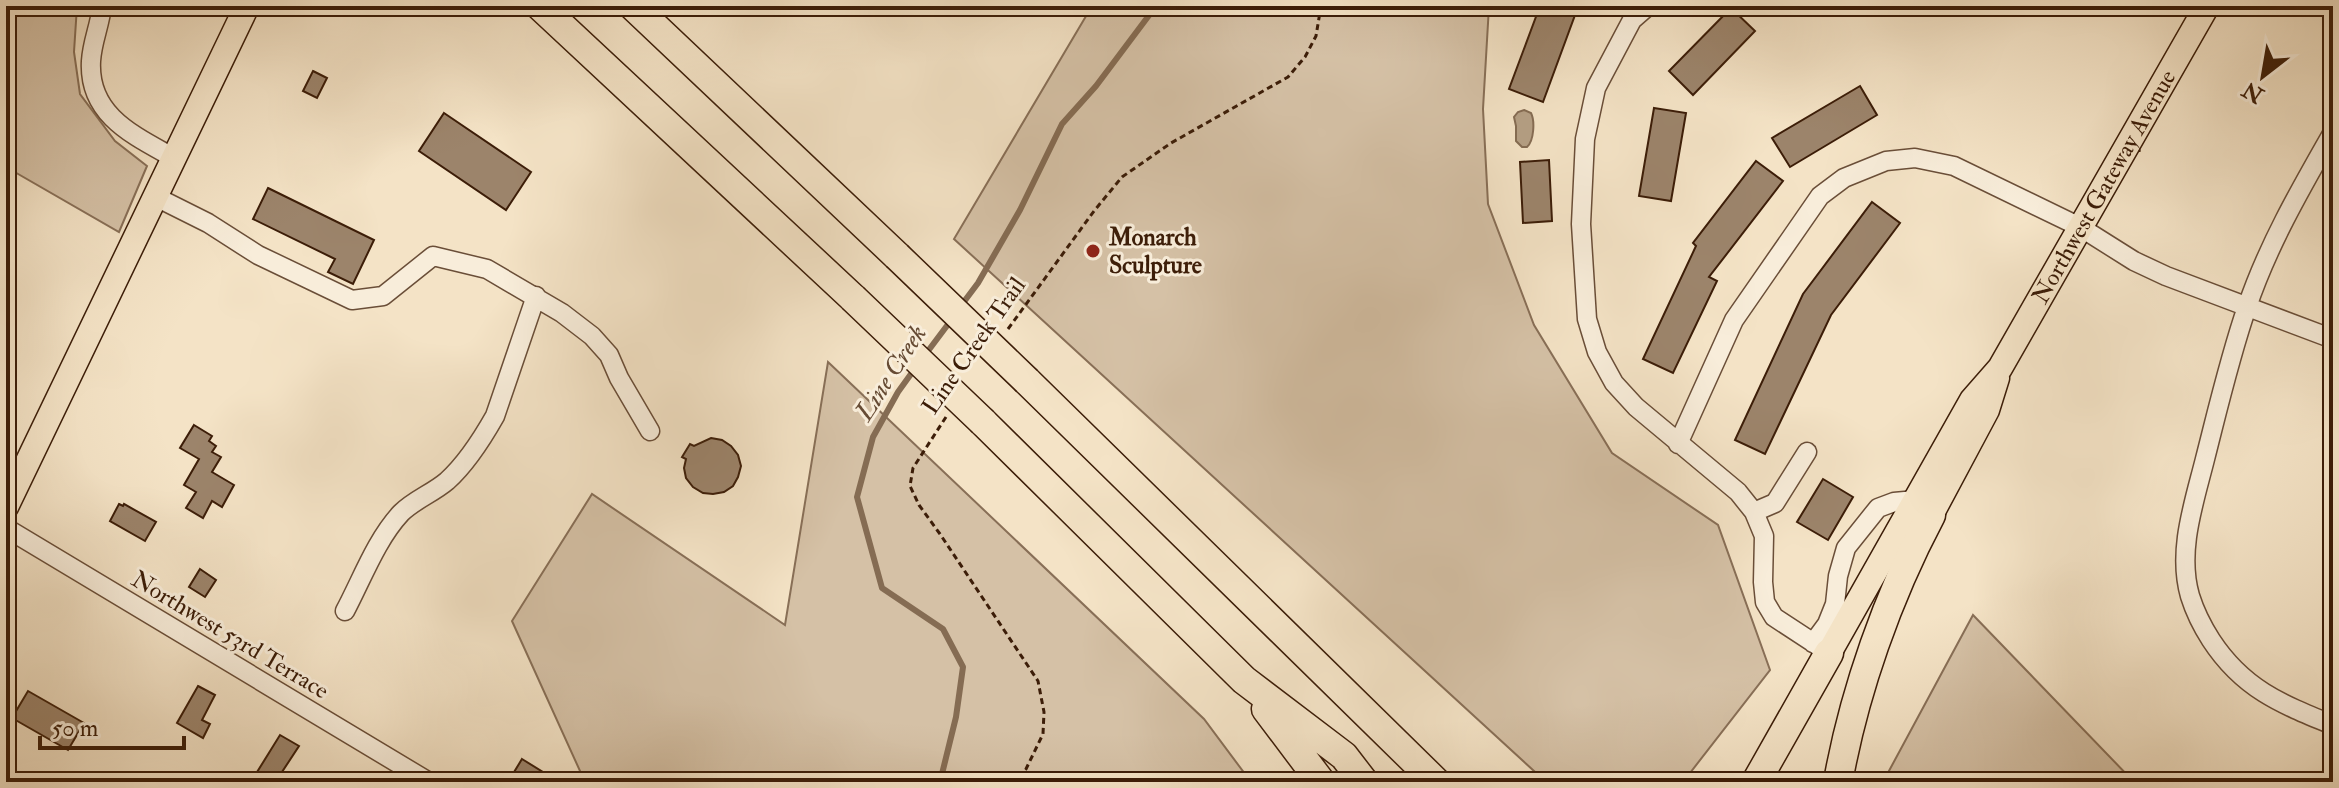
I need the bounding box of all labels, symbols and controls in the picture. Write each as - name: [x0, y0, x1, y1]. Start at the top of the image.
- north arrow: [2223, 36, 2303, 116]
- street label: Northwest Gateway Avenue: [2025, 64, 2183, 309]
- text: N: [2237, 75, 2270, 110]
- place label: Monarch Sculpture: [1108, 222, 1202, 281]
- marker: Monarch Sculpture: [1084, 242, 1102, 260]
- street label: Line Creek Trail: [915, 271, 1033, 421]
- water label: Line Creek: [848, 319, 934, 428]
- street label: Northwest 53rd Terrace: [126, 564, 334, 706]
- scale bar: [40, 700, 184, 750]
- text: 50 m: [52, 713, 99, 744]

